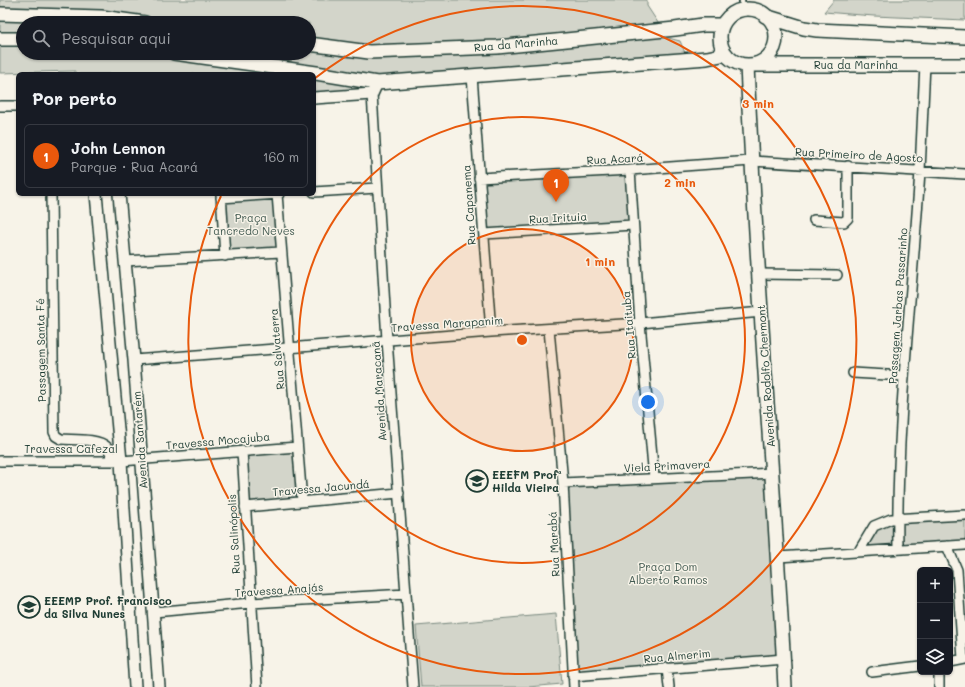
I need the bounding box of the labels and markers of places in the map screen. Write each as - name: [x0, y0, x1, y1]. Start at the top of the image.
- pin: 1: [543, 169, 569, 202]
- centre of rings: [515, 333, 529, 347]
- place label: EEEFM Profª Hilda Vieira: [492, 467, 562, 495]
- school or university icon: EEEFM Profª Hilda Vieira: [464, 468, 490, 494]
- place label: EEEMP Prof. Francisco da Silva Nunes: [44, 593, 172, 621]
- school or university icon: EEEMP Prof. Francisco da Silva Nunes: [16, 594, 42, 620]

